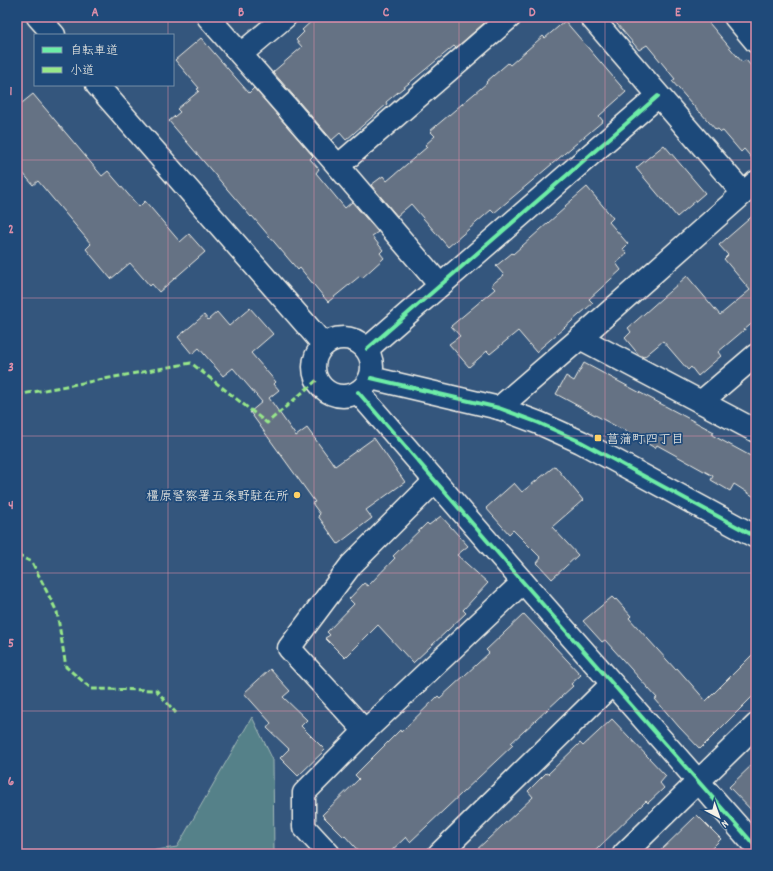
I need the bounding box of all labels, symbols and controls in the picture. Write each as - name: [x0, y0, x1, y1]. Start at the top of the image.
- text: A: [91, 4, 99, 23]
- text: B: [238, 4, 244, 23]
- text: C: [383, 4, 390, 23]
- text: D: [529, 4, 536, 23]
- text: E: [675, 4, 682, 23]
- legend: [34, 34, 174, 86]
- text: 自転車道: [70, 43, 118, 60]
- text: 小道: [70, 63, 94, 80]
- text: 1: [10, 83, 13, 102]
- text: 2: [8, 221, 14, 240]
- text: 3: [8, 359, 14, 378]
- place label: 菖蒲町四丁目: [606, 431, 684, 450]
- marker: 菖蒲町四丁目: [593, 433, 603, 443]
- place label: 橿原警察署五条野駐在所: [146, 488, 289, 507]
- marker: 橿原警察署五条野駐在所: [292, 490, 302, 500]
- text: 4: [8, 497, 14, 516]
- text: 5: [8, 635, 14, 654]
- text: 6: [8, 773, 15, 792]
- north arrow: [699, 797, 739, 837]
- text: N: [717, 815, 732, 831]

